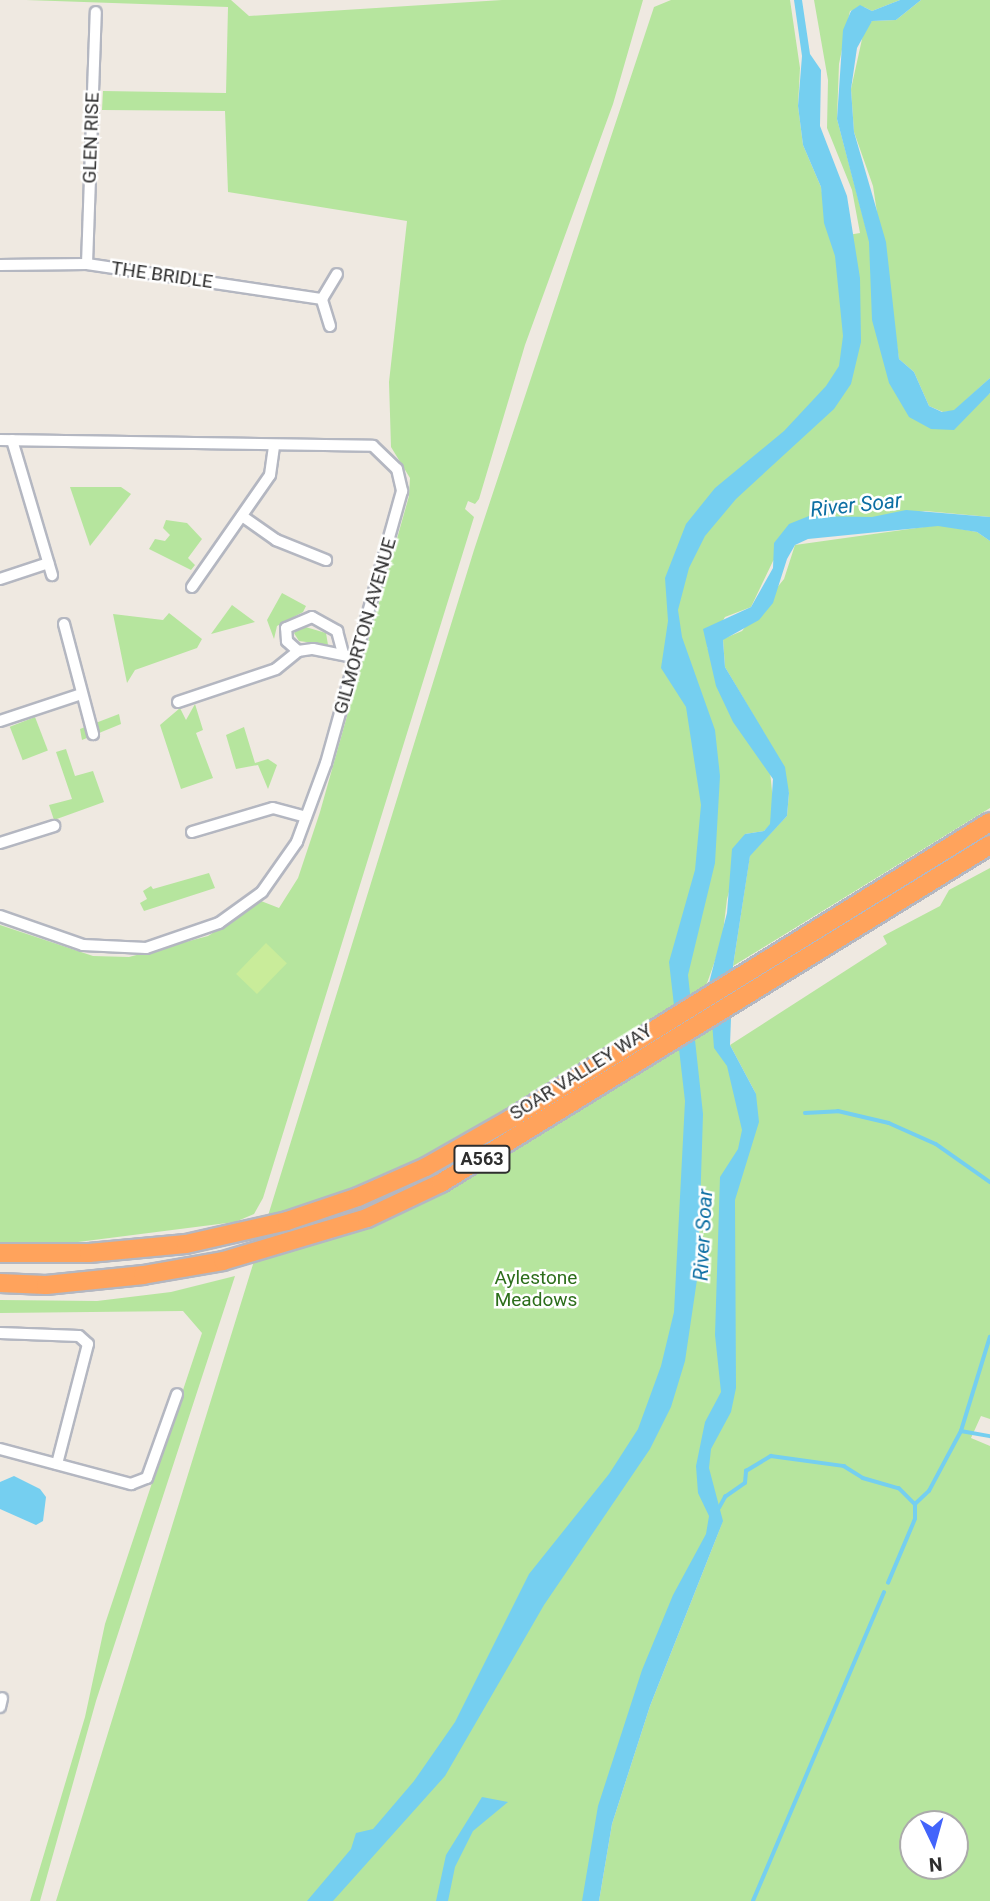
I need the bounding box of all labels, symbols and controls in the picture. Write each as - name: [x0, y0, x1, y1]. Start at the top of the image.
- street label: GLEN RISE: [78, 92, 104, 184]
- street label: THE BRIDLE: [110, 257, 214, 293]
- water label: River Soar: [809, 488, 903, 522]
- street label: GILMORTON AVENUE: [329, 535, 401, 717]
- street label: SOAR VALLEY WAY: [506, 1019, 656, 1125]
- road number: A563: [452, 1144, 512, 1174]
- water label: River Soar: [688, 1189, 718, 1281]
- park label: Aylestone Meadows: [495, 1267, 577, 1311]
- north arrow: [899, 1810, 969, 1880]
- text: N: [928, 1852, 943, 1876]

